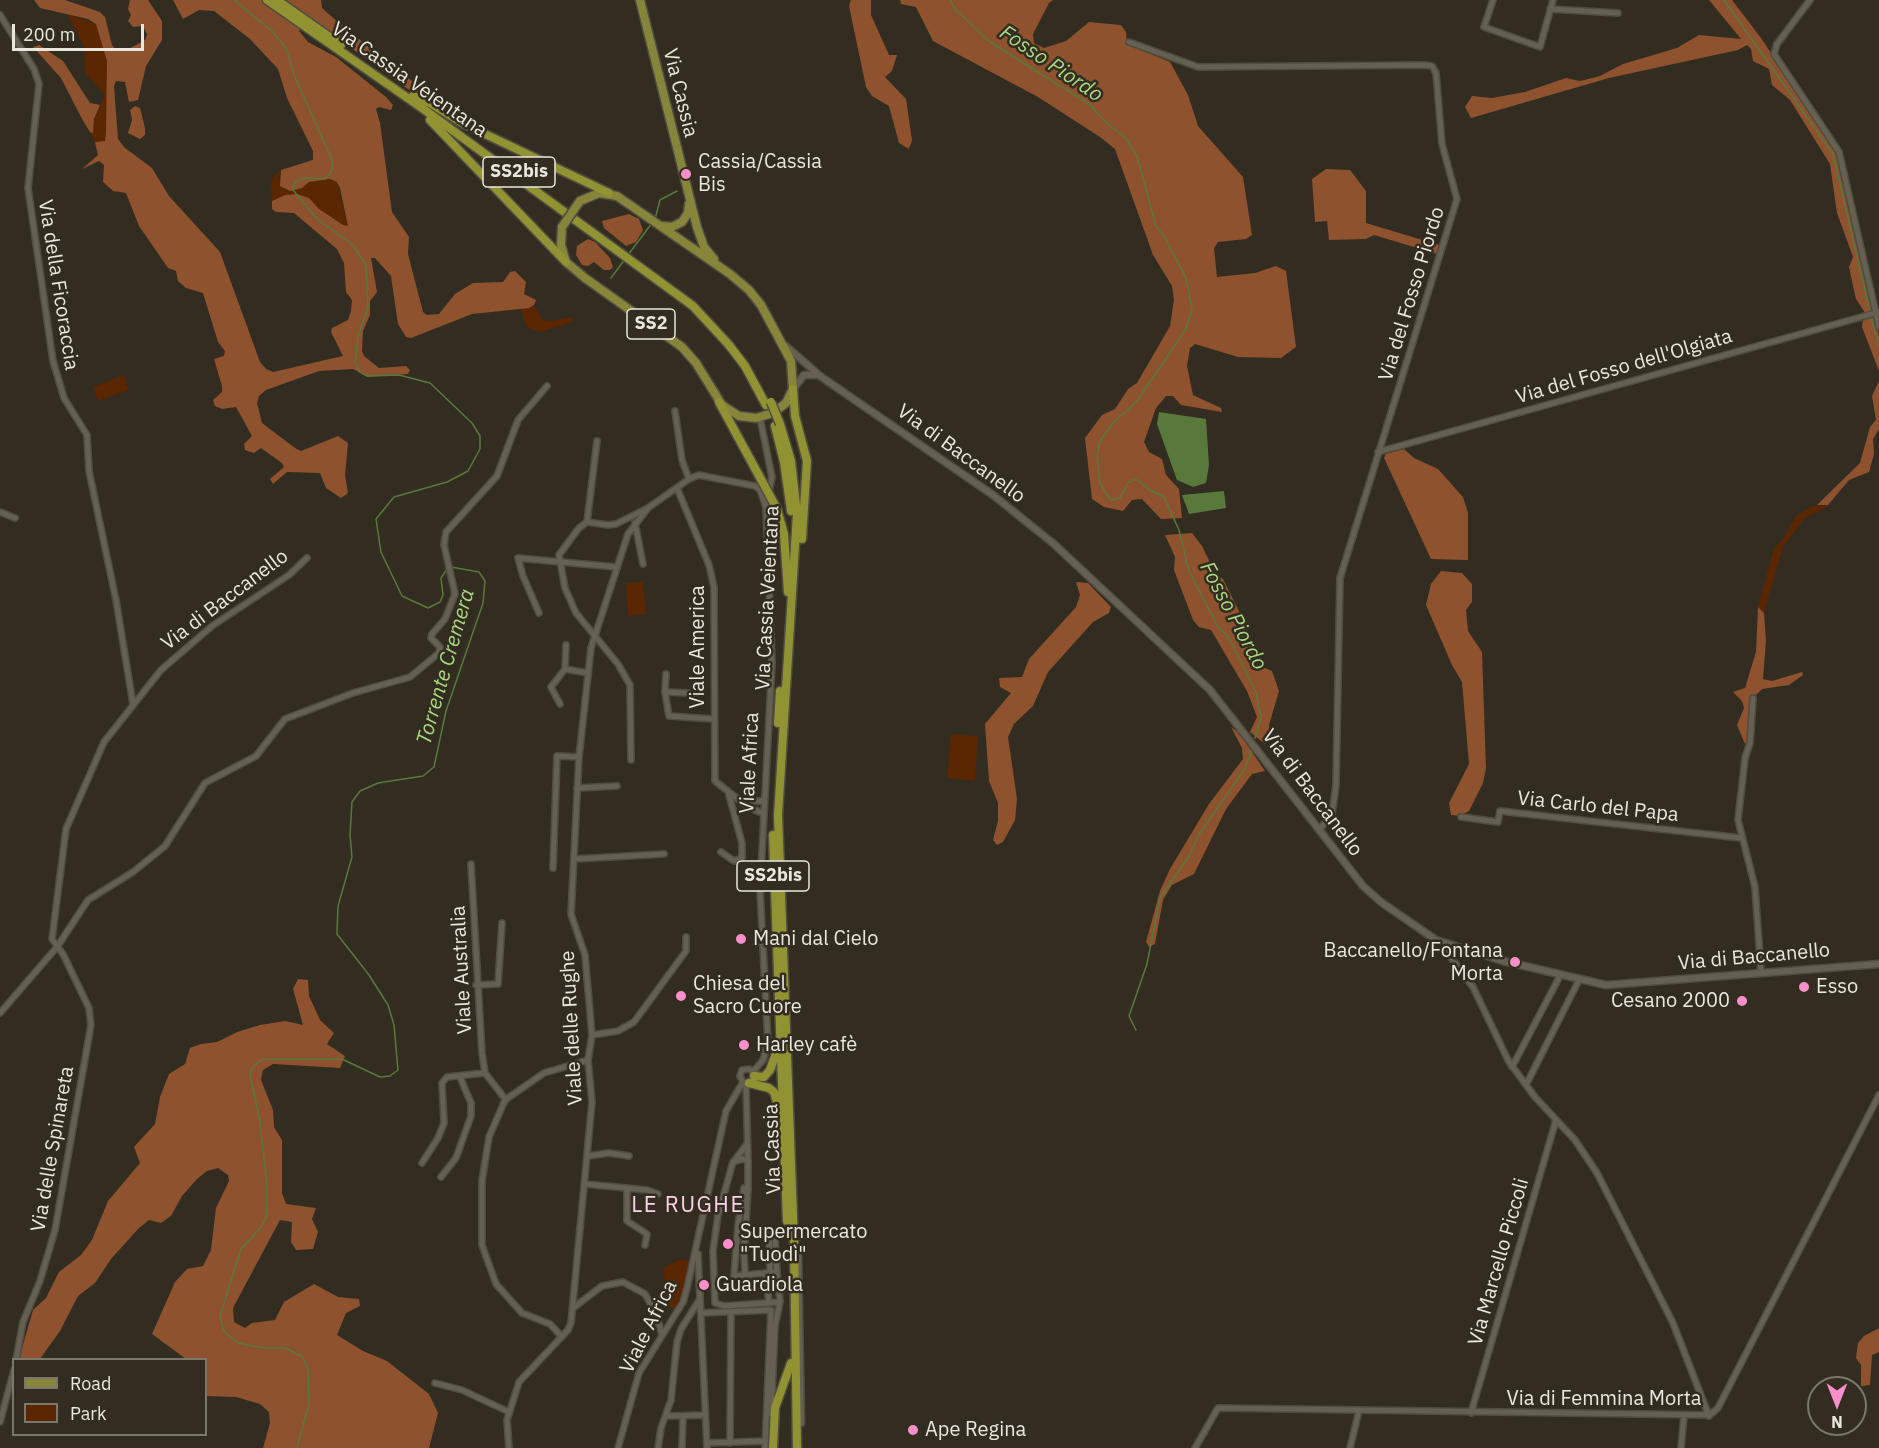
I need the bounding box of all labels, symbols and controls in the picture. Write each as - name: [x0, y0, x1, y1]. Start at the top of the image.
- scale bar: [15, 12, 147, 50]
- street label: Via Cassia Veientana: [326, 17, 492, 143]
- water label: Fosso Piordo: [995, 20, 1107, 108]
- text: 200 m: [23, 23, 75, 46]
- street label: Via Cassia: [657, 46, 703, 140]
- place label: Cassia/Cassia Bis: [698, 150, 822, 197]
- road number: SS2bis: [483, 157, 555, 187]
- marker: Cassia/Cassia Bis: [679, 167, 693, 181]
- street label: Via della Ficoraccia: [33, 198, 83, 372]
- street label: Via del Fosso Piordo: [1374, 204, 1450, 384]
- road number: SS2: [627, 309, 675, 339]
- street label: Via del Fosso dell'Olgiata: [1513, 325, 1735, 409]
- street label: Via di Baccanello: [892, 399, 1030, 509]
- street label: Via Cassia Veientana: [751, 505, 785, 691]
- street label: Via di Baccanello: [157, 544, 293, 656]
- water label: Fosso Piordo: [1194, 557, 1272, 675]
- street label: Viale America: [686, 585, 710, 709]
- water label: Torrente Cremera: [412, 586, 480, 748]
- street label: Viale Africa: [735, 712, 765, 814]
- street label: Via di Baccanello: [1256, 725, 1368, 861]
- street label: Via Carlo del Papa: [1516, 787, 1680, 827]
- road number: SS2bis: [737, 861, 809, 891]
- street label: Viale Australia: [447, 905, 477, 1035]
- place label: Mani dal Cielo: [753, 927, 878, 951]
- marker: Mani dal Cielo: [734, 932, 748, 946]
- street label: Via di Baccanello: [1677, 938, 1831, 976]
- place label: Baccanello/Fontana Morta: [1324, 939, 1503, 986]
- street label: Viale delle Rughe: [556, 950, 588, 1106]
- marker: Baccanello/Fontana Morta: [1508, 955, 1522, 969]
- place label: Chiesa del Sacro Cuore: [693, 972, 802, 1019]
- place label: Esso: [1816, 975, 1858, 999]
- marker: Esso: [1797, 980, 1811, 994]
- marker: Chiesa del Sacro Cuore: [674, 989, 688, 1003]
- place label: Cesano 2000: [1611, 989, 1730, 1013]
- marker: Cesano 2000: [1735, 994, 1749, 1008]
- place label: Harley cafè: [756, 1033, 857, 1057]
- marker: Harley cafè: [737, 1038, 751, 1052]
- street label: Via delle Spinareta: [27, 1064, 79, 1234]
- street label: Via Cassia: [759, 1103, 787, 1195]
- street label: Via Marcello Piccoli: [1464, 1176, 1534, 1348]
- district label: LE RUGHE: [631, 1193, 745, 1219]
- place label: Supermercato "Tuodì": [740, 1220, 867, 1267]
- marker: Supermercato "Tuodì": [721, 1237, 735, 1251]
- place label: Guardiola: [716, 1273, 803, 1297]
- street label: Viale Africa: [615, 1276, 683, 1378]
- marker: Guardiola: [697, 1278, 711, 1292]
- legend: [12, 1358, 207, 1436]
- text: Road: [70, 1372, 111, 1395]
- north arrow: [1807, 1376, 1867, 1436]
- street label: Via di Femmina Morta: [1507, 1387, 1701, 1411]
- text: Park: [70, 1402, 106, 1425]
- text: N: [1831, 1412, 1843, 1432]
- place label: Ape Regina: [925, 1418, 1026, 1442]
- marker: Ape Regina: [906, 1423, 920, 1437]

